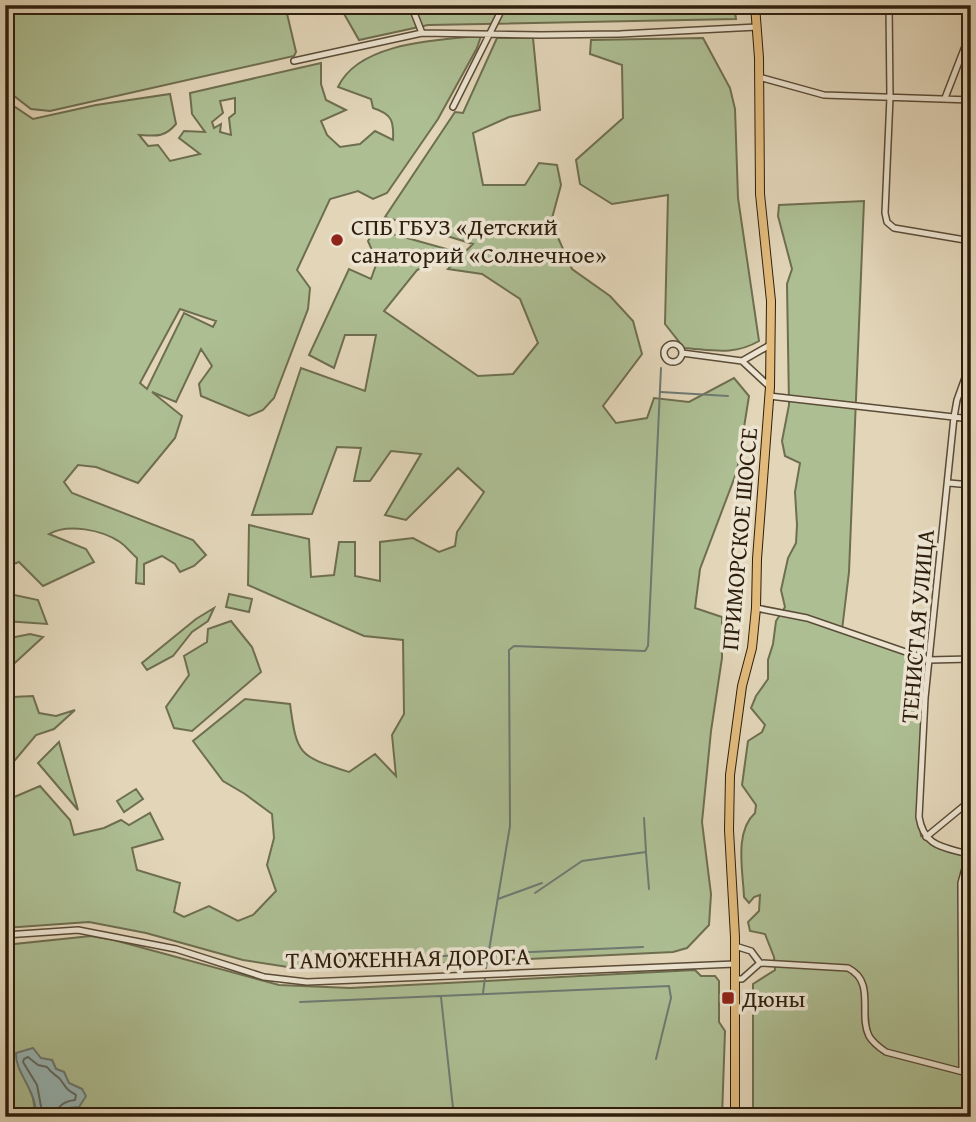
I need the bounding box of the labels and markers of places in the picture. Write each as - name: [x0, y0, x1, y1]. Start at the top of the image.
- place label: СПБ ГБУЗ «Детский санаторий «Солнечное»: [351, 209, 607, 272]
- marker: СПБ ГБУЗ «Детский санаторий «Солнечное»: [329, 232, 345, 248]
- place label: Дюны: [741, 981, 806, 1016]
- marker: Дюны: [720, 990, 736, 1006]

